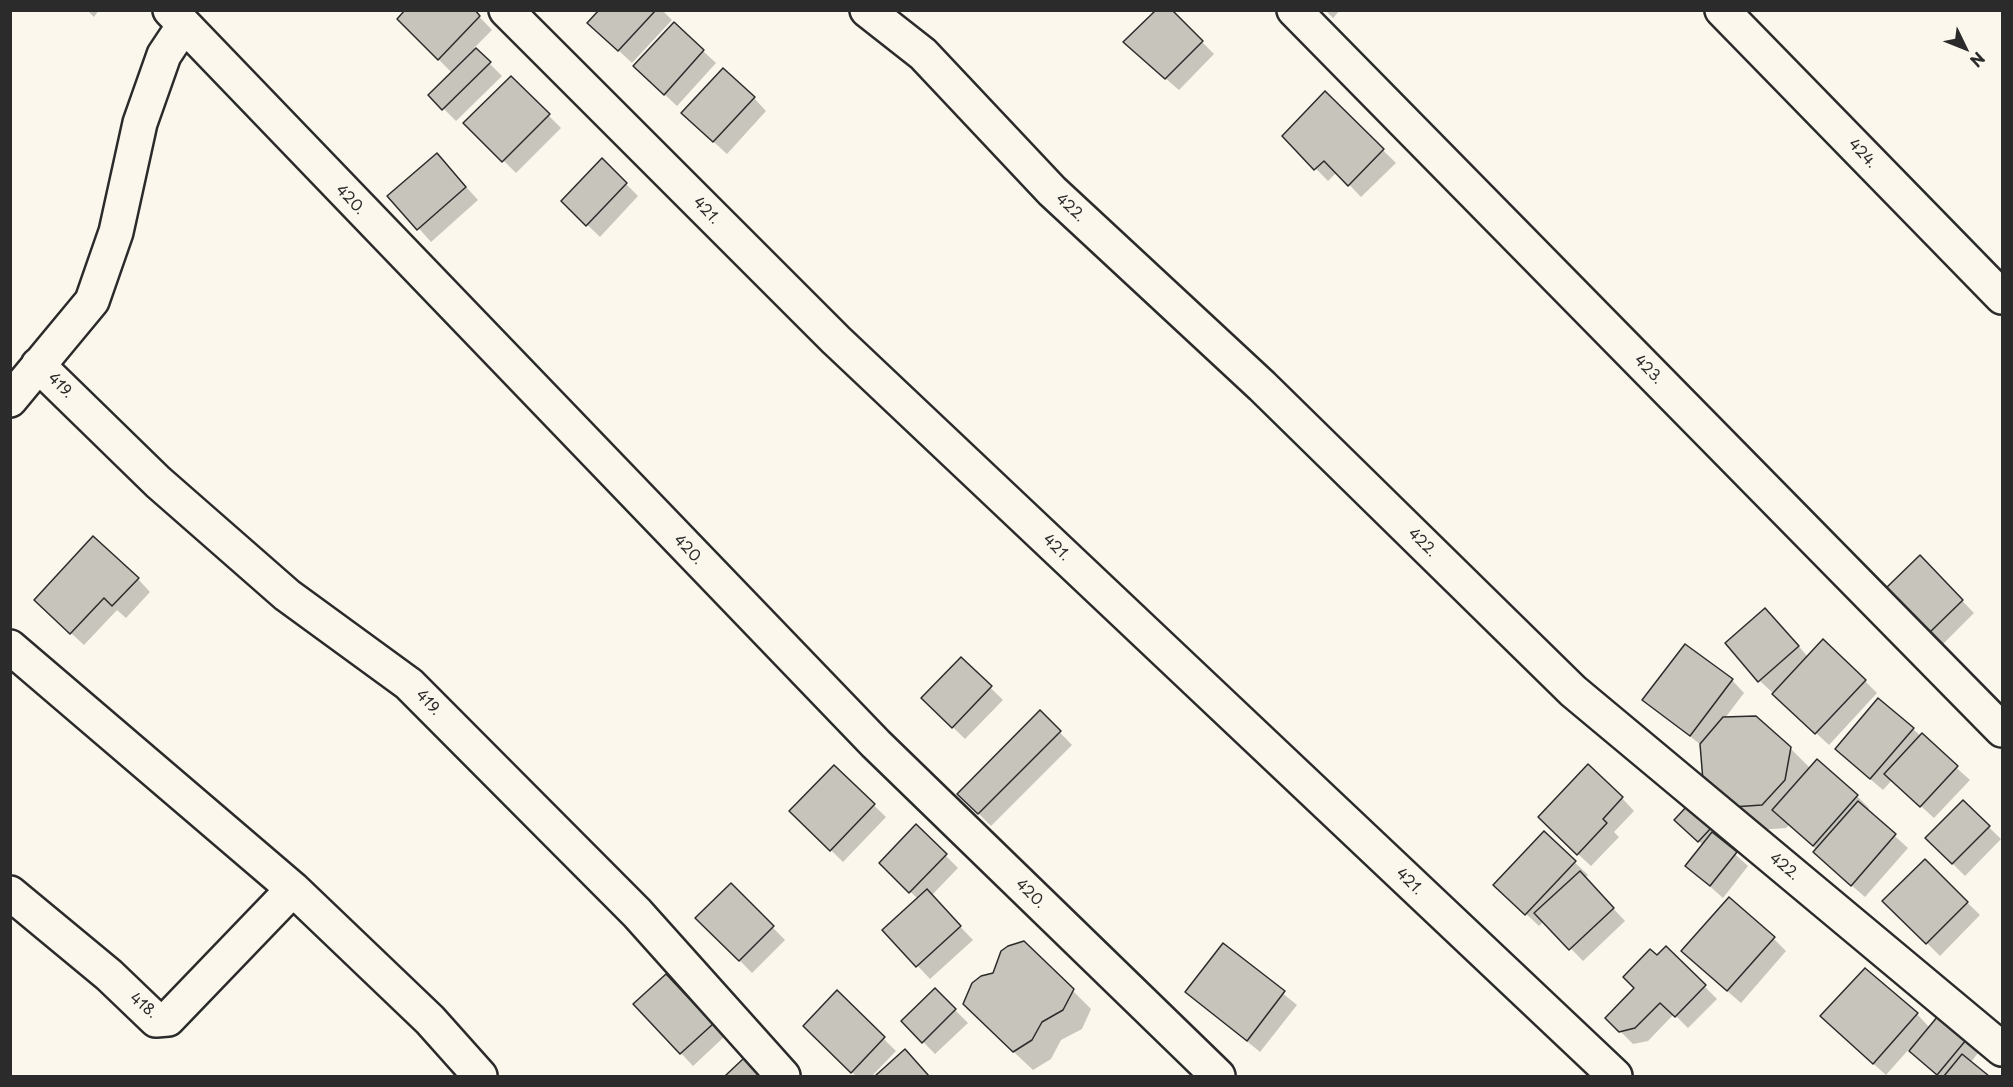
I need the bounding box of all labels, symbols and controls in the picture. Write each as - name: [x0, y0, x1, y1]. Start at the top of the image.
- north arrow: [1935, 18, 1995, 78]
- text: N: [1965, 47, 1991, 73]
- street label: 424.: [1844, 136, 1880, 172]
- street label: 420.: [332, 181, 368, 219]
- street label: 422.: [1052, 190, 1088, 226]
- street label: 421.: [689, 194, 723, 228]
- street label: 423.: [1630, 352, 1666, 388]
- street label: 419.: [43, 370, 77, 402]
- street label: 422.: [1404, 525, 1440, 561]
- street label: 420.: [670, 531, 706, 569]
- street label: 421.: [1039, 531, 1073, 565]
- street label: 419.: [412, 687, 444, 719]
- street label: 422.: [1765, 849, 1803, 885]
- street label: 421.: [1392, 865, 1426, 899]
- street label: 420.: [1011, 876, 1049, 912]
- street label: 418.: [126, 990, 160, 1022]

